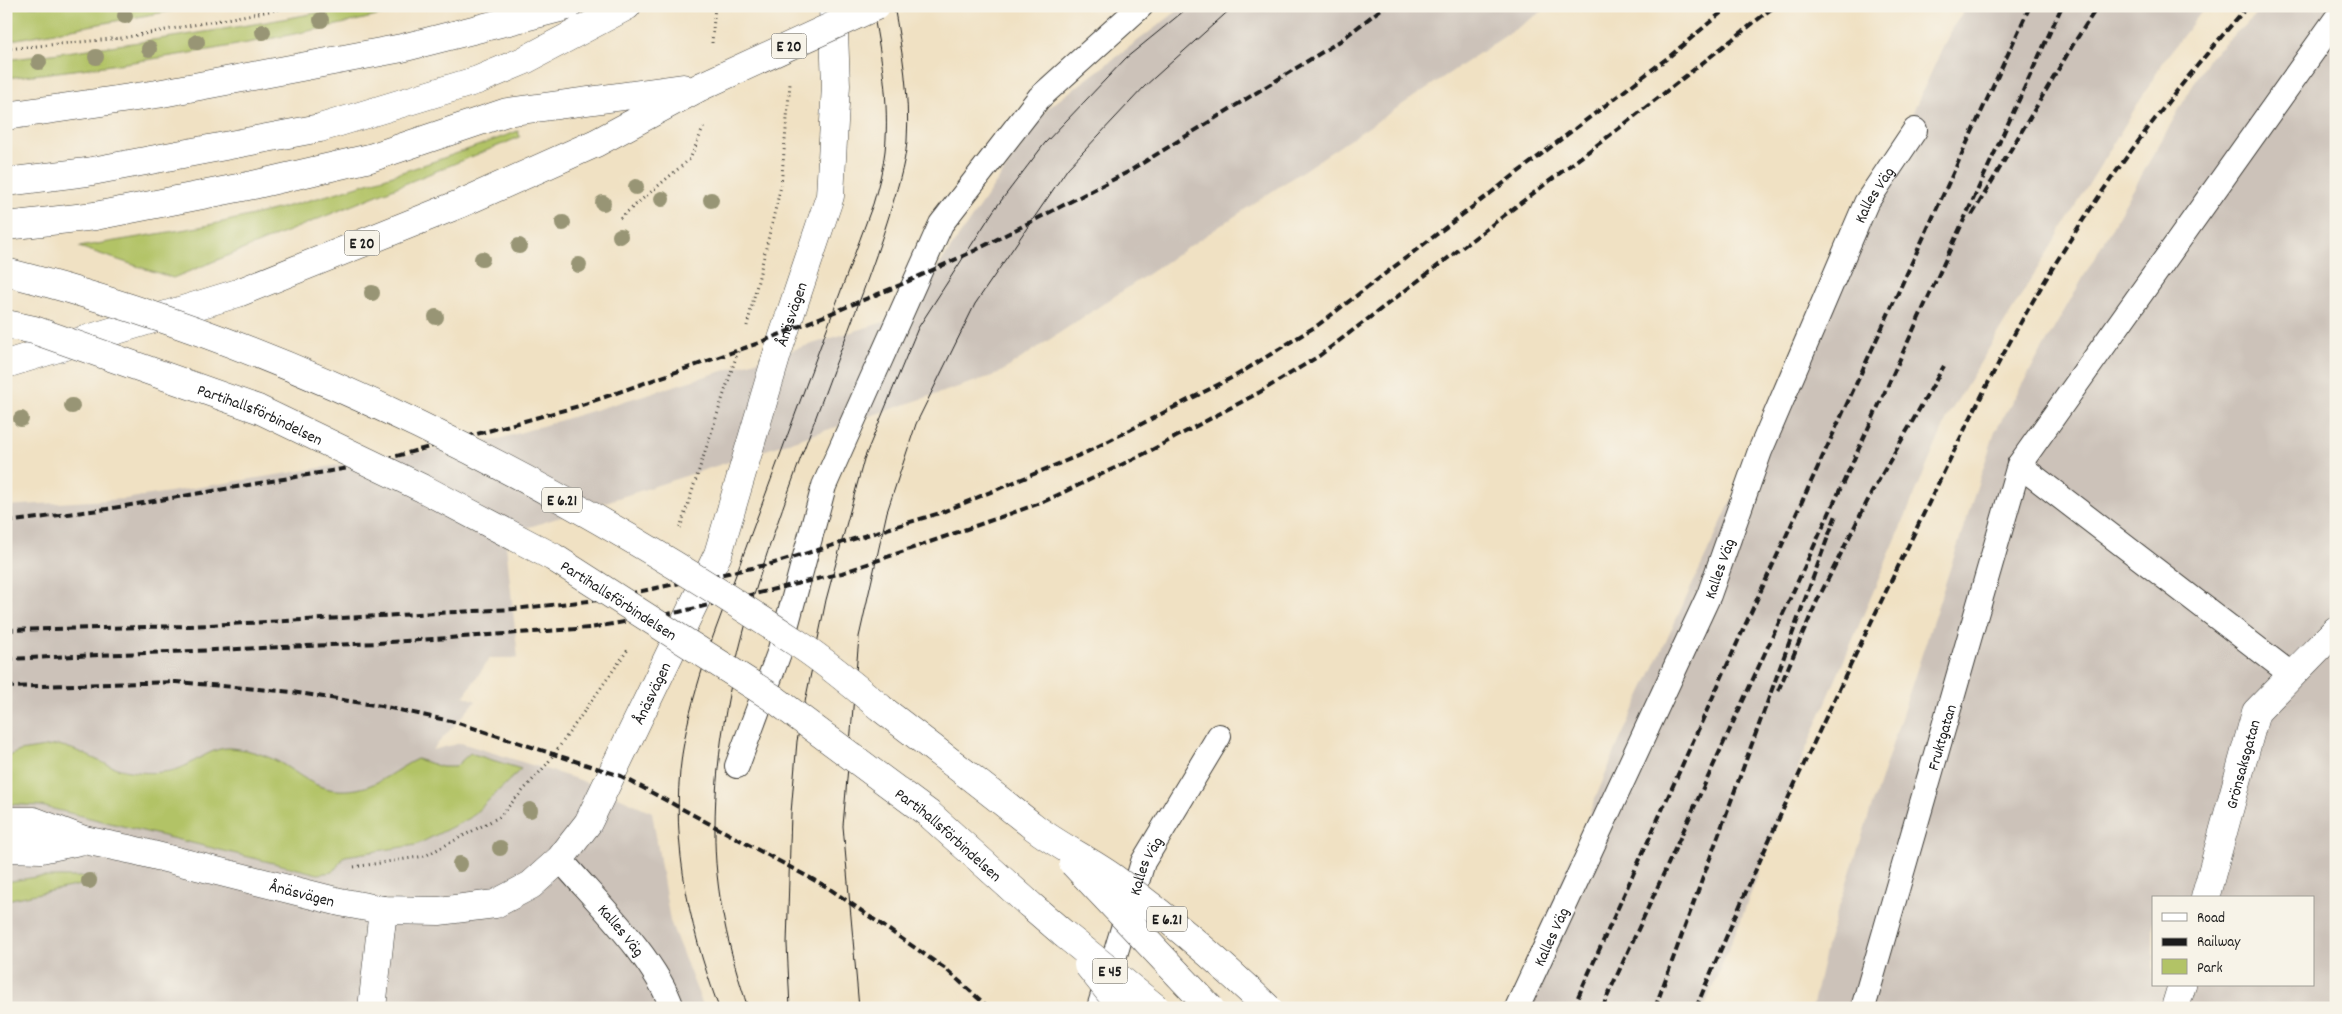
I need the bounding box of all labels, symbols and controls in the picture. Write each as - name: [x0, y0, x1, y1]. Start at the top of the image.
- road number: E 20: [772, 34, 806, 58]
- street label: Kalles Väg: [1850, 163, 1901, 227]
- road number: E 20: [344, 230, 380, 256]
- street label: Ånäsvägen: [771, 279, 814, 350]
- street label: Partihallsförbindelsen: [194, 379, 326, 452]
- road number: E 6.21: [542, 488, 582, 512]
- street label: Kalles Väg: [1700, 536, 1742, 602]
- street label: Partihallsförbindelsen: [555, 556, 681, 648]
- street label: Ånäsvägen: [628, 659, 678, 729]
- street label: Fruktgatan: [1923, 702, 1964, 773]
- street label: Grönsaksgatan: [2221, 717, 2267, 812]
- street label: Partihallsförbindelsen: [889, 783, 1006, 888]
- street label: Kalles Väg: [1125, 833, 1170, 898]
- street label: Ånäsvägen: [267, 876, 337, 914]
- legend: [2152, 896, 2314, 986]
- street label: Kalles Väg: [591, 900, 649, 963]
- street label: Kalles Väg: [1529, 904, 1576, 971]
- road number: E 6.21: [1147, 906, 1187, 932]
- text: Road: [2197, 908, 2225, 930]
- text: Railway: [2197, 932, 2241, 954]
- road number: E 45: [1092, 958, 1128, 984]
- text: Park: [2197, 958, 2223, 980]

